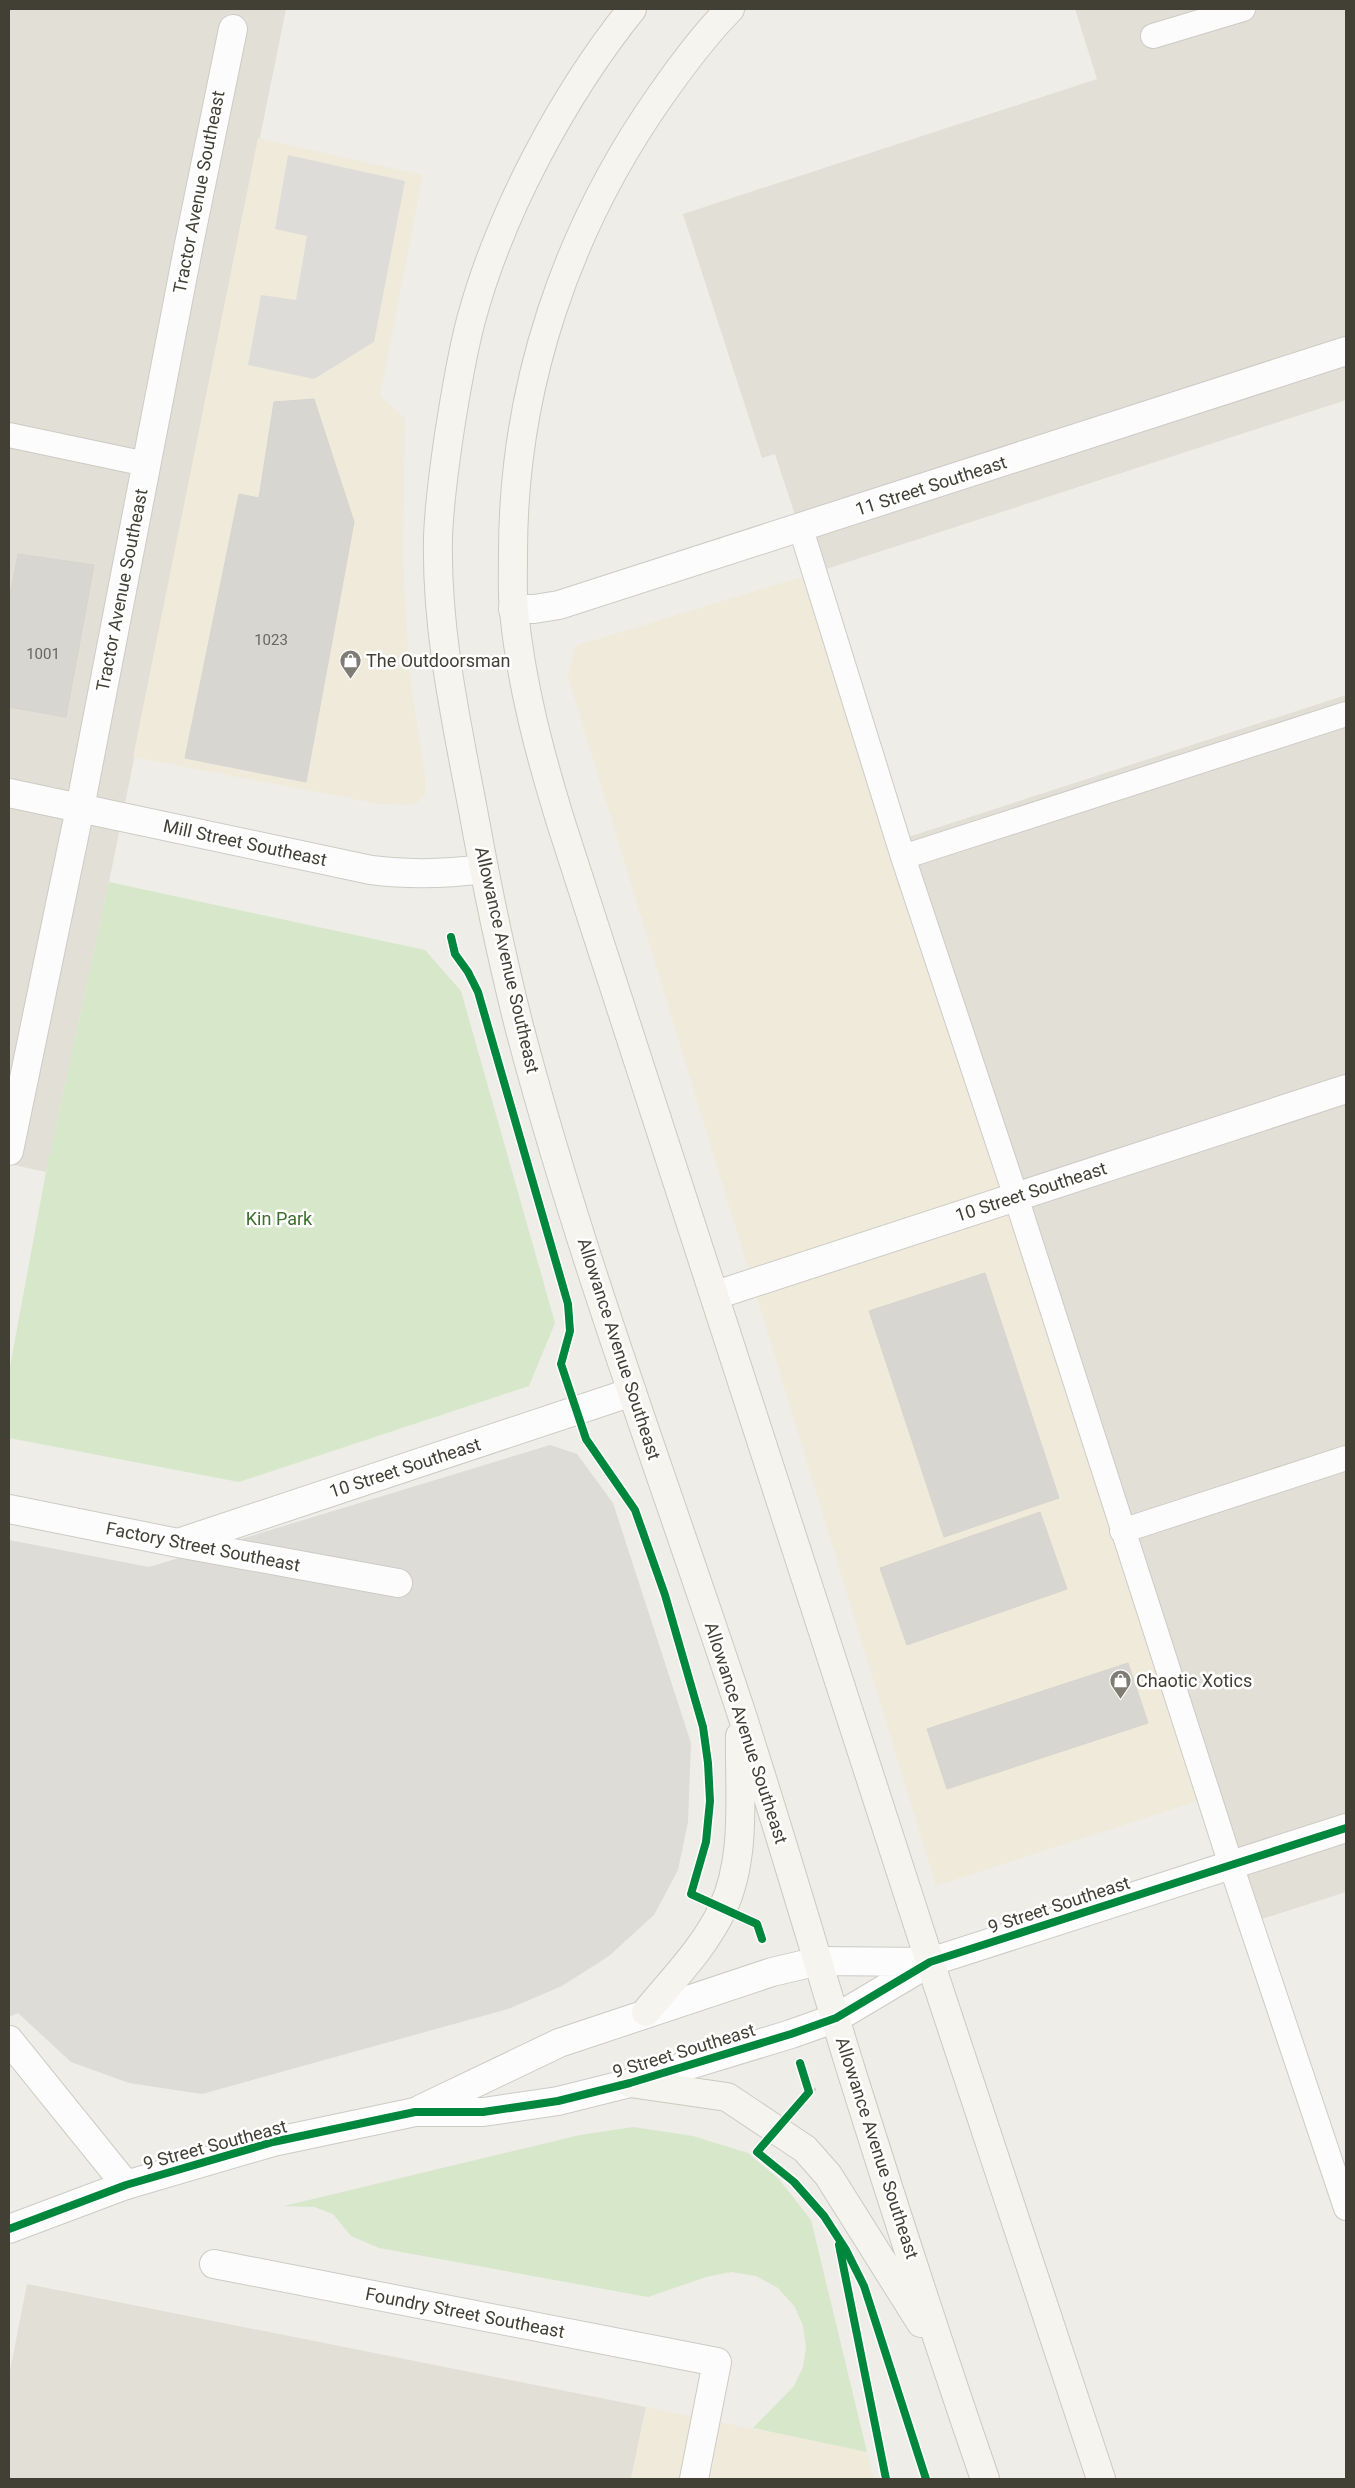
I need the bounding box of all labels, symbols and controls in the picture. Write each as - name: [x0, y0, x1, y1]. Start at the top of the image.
- street label: Tractor Avenue Southeast: [169, 89, 229, 295]
- street label: 11 Street Southeast: [853, 451, 1009, 520]
- street label: Tractor Avenue Southeast: [92, 487, 152, 693]
- house number: 1023: [254, 631, 288, 649]
- house number: 1001: [26, 645, 60, 663]
- shop icon: The Outdoorsman: [338, 649, 362, 680]
- place label: The Outdoorsman: [366, 650, 510, 671]
- street label: Mill Street Southeast: [162, 815, 329, 870]
- street label: Allowance Avenue Southeast: [471, 845, 544, 1075]
- street label: 10 Street Southeast: [953, 1157, 1109, 1226]
- park label: Kin Park: [246, 1208, 313, 1229]
- street label: Allowance Avenue Southeast: [574, 1235, 665, 1462]
- street label: 10 Street Southeast: [327, 1433, 483, 1502]
- street label: Factory Street Southeast: [104, 1517, 302, 1576]
- street label: Allowance Avenue Southeast: [701, 1619, 792, 1846]
- shop icon: Chaotic Xotics: [1108, 1669, 1132, 1700]
- place label: Chaotic Xotics: [1136, 1670, 1252, 1691]
- street label: 9 Street Southeast: [985, 1872, 1132, 1937]
- street label: 9 Street Southeast: [610, 2019, 758, 2082]
- street label: Allowance Avenue Southeast: [832, 2034, 923, 2261]
- street label: 9 Street Southeast: [141, 2115, 289, 2174]
- street label: Foundry Street Southeast: [364, 2283, 567, 2342]

